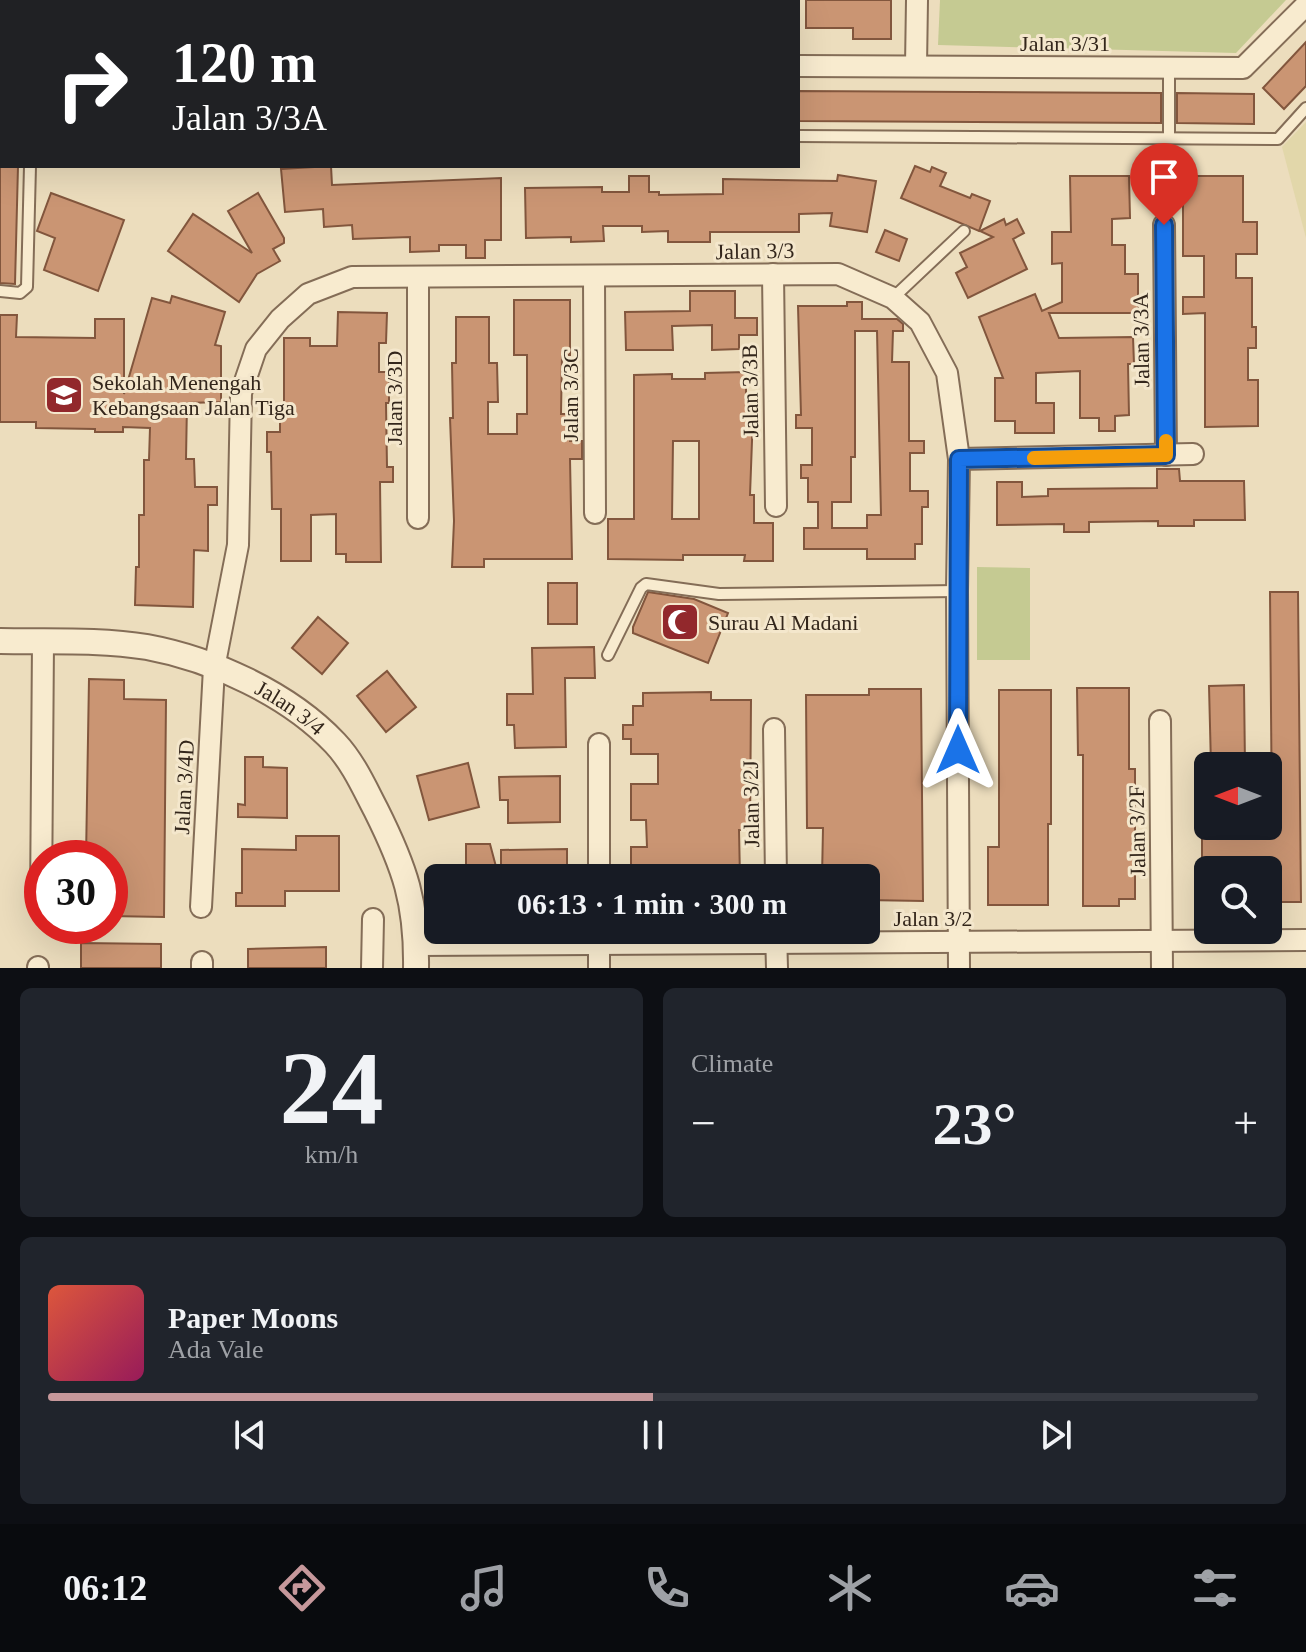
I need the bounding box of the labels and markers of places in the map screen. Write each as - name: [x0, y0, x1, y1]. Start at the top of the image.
- pin: [1130, 143, 1198, 225]
- place label: Sekolah Menengah Kebangsaan Jalan Tiga: [92, 370, 295, 420]
- school or university icon: Sekolah Menengah Kebangsaan Jalan Tiga: [43, 374, 85, 416]
- mosque icon: Surau Al Madani: [659, 601, 701, 643]
- place label: Surau Al Madani: [708, 610, 858, 635]

